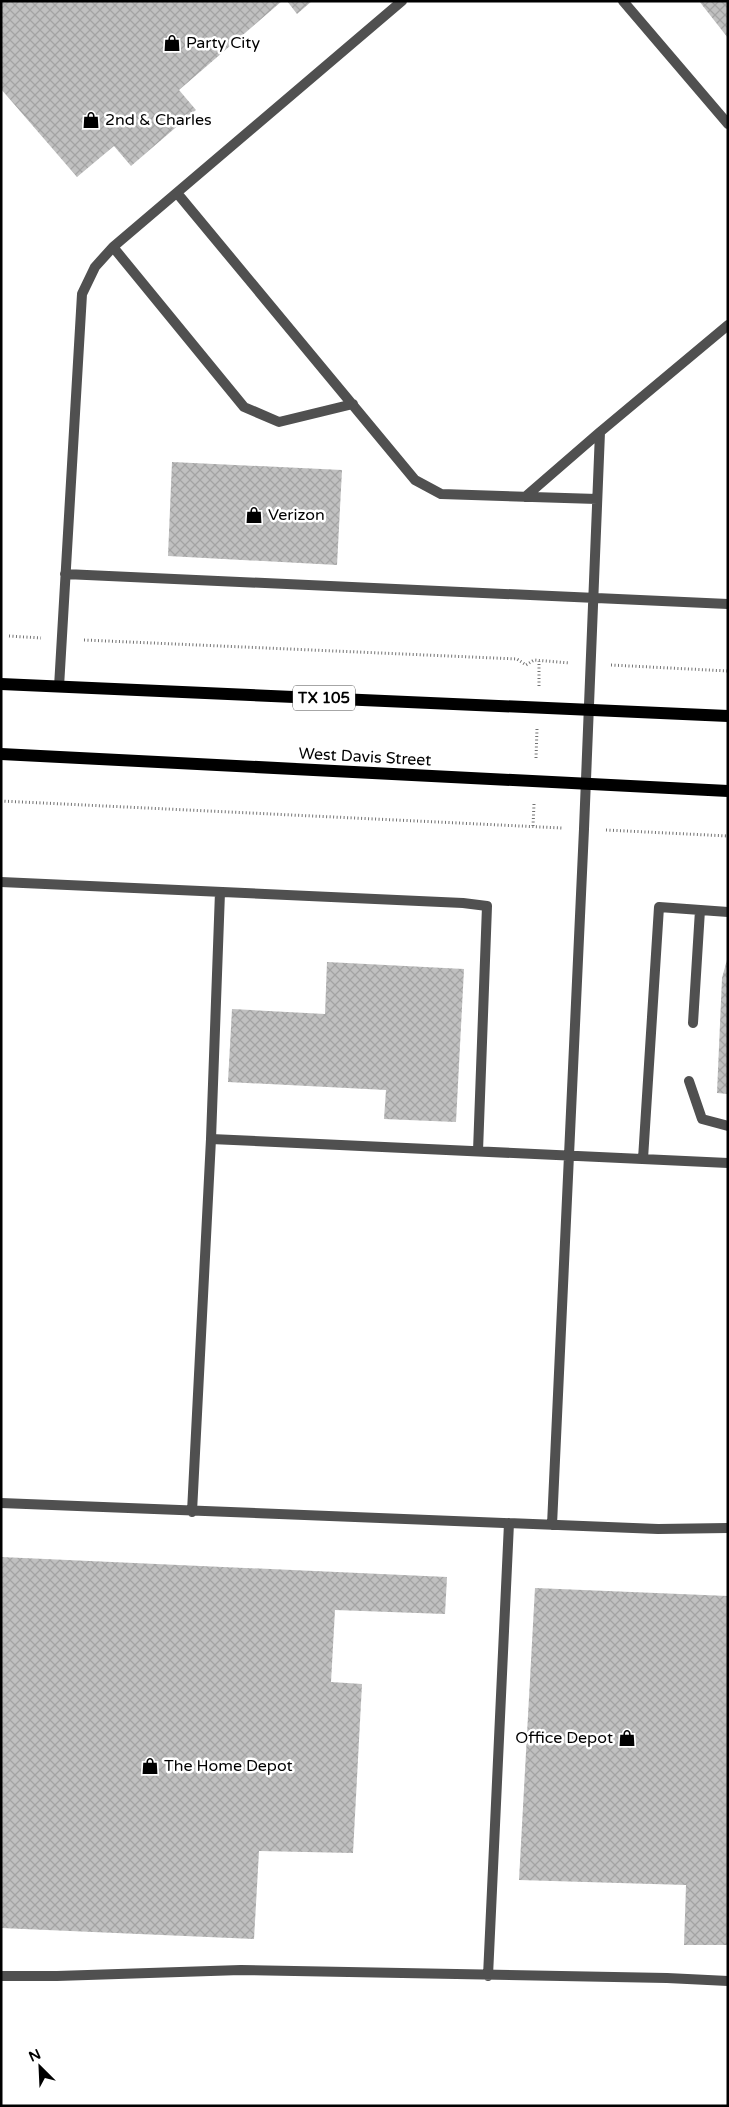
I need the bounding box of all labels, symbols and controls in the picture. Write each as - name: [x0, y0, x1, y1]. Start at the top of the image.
- shop icon: Party City: [162, 33, 182, 53]
- place label: Party City: [186, 33, 260, 53]
- shop icon: 2nd & Charles: [81, 110, 101, 130]
- place label: 2nd & Charles: [105, 110, 212, 130]
- shop icon: Verizon: [244, 505, 264, 525]
- place label: Verizon: [268, 505, 325, 525]
- road number: TX 105: [293, 686, 355, 710]
- street label: West Davis Street: [298, 744, 432, 770]
- place label: Office Depot: [515, 1728, 613, 1748]
- shop icon: Office Depot: [617, 1728, 637, 1748]
- shop icon: The Home Depot: [140, 1756, 160, 1776]
- place label: The Home Depot: [164, 1756, 293, 1776]
- north arrow: [15, 2042, 65, 2092]
- text: N: [26, 2046, 44, 2066]

